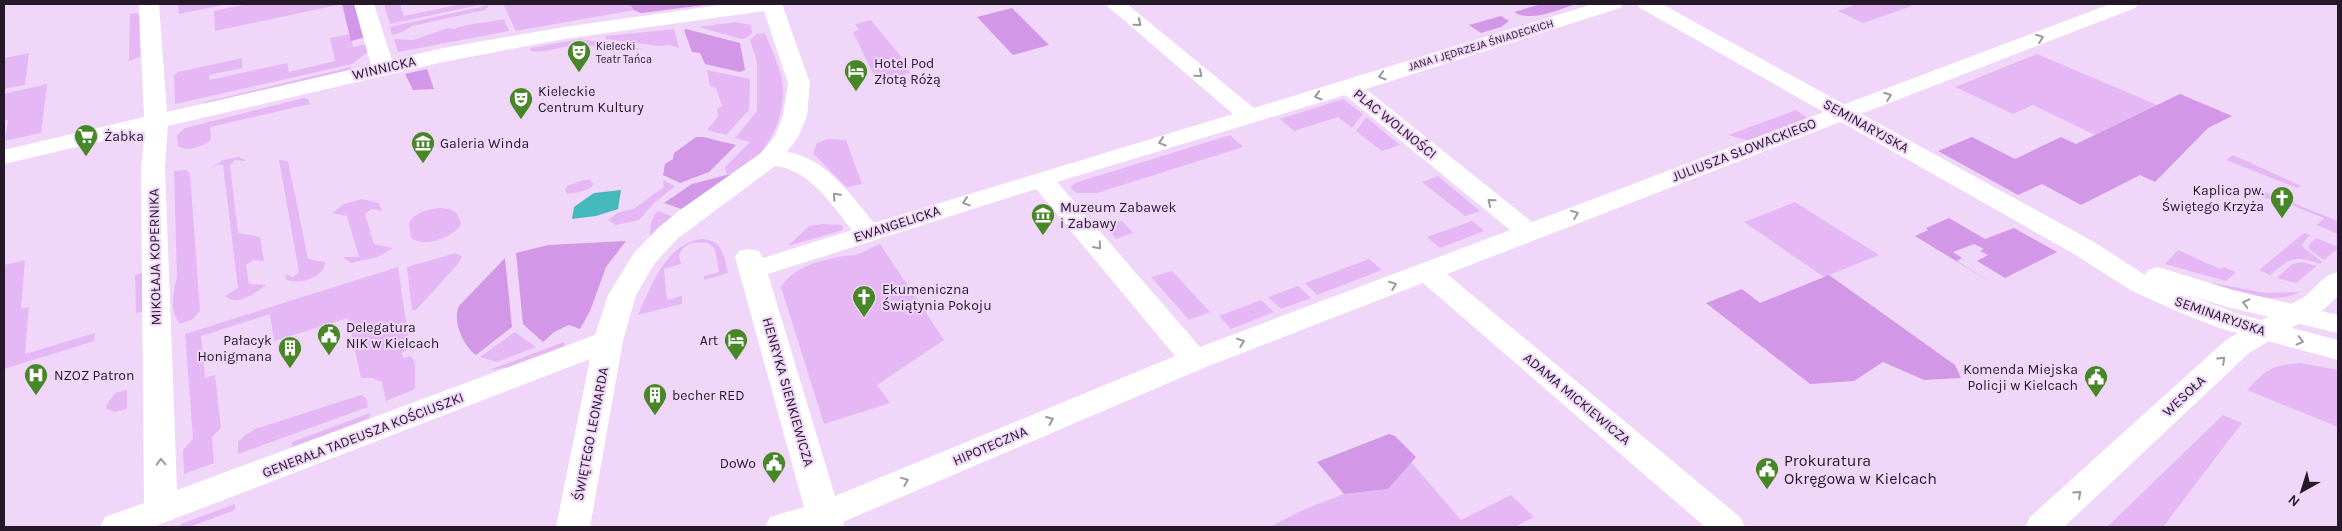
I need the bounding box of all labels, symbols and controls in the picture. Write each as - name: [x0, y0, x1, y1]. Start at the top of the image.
- street label: JANA I JĘDRZEJA ŚNIADECKICH: [1406, 15, 1555, 73]
- one-way arrow: [1133, 18, 1142, 27]
- one-way arrow: [2035, 34, 2044, 44]
- theatre icon: Kielecki Teatr Tańca: [566, 39, 592, 73]
- place label: Kielecki Teatr Tańca: [596, 40, 652, 66]
- street label: WINNICKA: [351, 52, 417, 84]
- place label: Hotel Pod Złotą Różą: [874, 55, 941, 88]
- hotel icon: Hotel Pod Złotą Różą: [843, 58, 869, 92]
- one-way arrow: [1193, 69, 1202, 78]
- one-way arrow: [1379, 70, 1387, 80]
- place label: Kieleckie Centrum Kultury: [538, 83, 644, 116]
- street label: PLAC WOLNOŚCI: [1350, 85, 1440, 163]
- theatre icon: Kieleckie Centrum Kultury: [508, 86, 534, 120]
- one-way arrow: [1314, 90, 1323, 100]
- one-way arrow: [1883, 92, 1892, 102]
- street label: SEMINARYJSKA: [1820, 95, 1912, 157]
- street label: JULIUSZA SŁOWACKIEGO: [1669, 115, 1819, 185]
- supermarket icon: Żabka: [73, 123, 99, 157]
- place label: Żabka: [104, 128, 144, 145]
- museum icon: Galeria Winda: [410, 130, 436, 164]
- place label: Galeria Winda: [440, 135, 529, 152]
- one-way arrow: [1159, 137, 1167, 147]
- place label: Kaplica pw. Świętego Krzyża: [2162, 182, 2264, 215]
- church icon: Kaplica pw. Świętego Krzyża: [2269, 185, 2295, 219]
- street label: MIKOŁAJA KOPERNIKA: [145, 189, 165, 325]
- one-way arrow: [833, 192, 842, 201]
- one-way arrow: [962, 196, 971, 206]
- one-way arrow: [1487, 198, 1496, 207]
- place label: Muzeum Zabawek i Zabawy: [1060, 199, 1176, 232]
- street label: EWANGELICKA: [852, 202, 942, 246]
- museum icon: Muzeum Zabawek i Zabawy: [1030, 202, 1056, 236]
- one-way arrow: [1570, 210, 1578, 220]
- one-way arrow: [1092, 240, 1101, 249]
- place label: Ekumeniczna Świątynia Pokoju: [882, 281, 992, 314]
- one-way arrow: [1388, 281, 1397, 291]
- church icon: Ekumeniczna Świątynia Pokoju: [851, 284, 877, 318]
- street label: SEMINARYJSKA: [2172, 292, 2268, 340]
- one-way arrow: [2242, 298, 2250, 308]
- street label: HENRYKA SIENKIEWICZA: [759, 315, 817, 469]
- place label: Delegatura NIK w Kielcach: [346, 319, 439, 352]
- public building icon: Delegatura NIK w Kielcach: [316, 322, 342, 356]
- hotel icon: Art: [723, 327, 749, 361]
- place label: Pałacyk Honigmana: [198, 332, 272, 365]
- place label: Art: [700, 332, 718, 349]
- building icon: Pałacyk Honigmana: [277, 335, 303, 369]
- one-way arrow: [2296, 335, 2305, 346]
- one-way arrow: [1236, 338, 1245, 348]
- street label: ADAMA MICKIEWICZA: [1520, 349, 1634, 449]
- one-way arrow: [2217, 357, 2226, 366]
- place label: Komenda Miejska Policji w Kielcach: [1963, 361, 2078, 394]
- hospital icon: NZOZ Patron: [23, 362, 49, 396]
- public building icon: Komenda Miejska Policji w Kielcach: [2083, 364, 2109, 398]
- street label: ŚWIĘTEGO LEONARDA: [570, 366, 612, 502]
- place label: NZOZ Patron: [54, 367, 134, 384]
- street label: WESOŁA: [2159, 372, 2209, 420]
- building icon: becher RED: [642, 382, 668, 416]
- place label: becher RED: [672, 387, 744, 404]
- street label: GENERAŁA TADEUSZA KOŚCIUSZKI: [260, 389, 466, 481]
- one-way arrow: [1045, 416, 1054, 427]
- street label: HIPOTECZNA: [950, 423, 1030, 469]
- public building icon: DoWo: [761, 450, 787, 484]
- place label: Prokuratura Okręgowa w Kielcach: [1784, 451, 1937, 488]
- place label: DoWo: [720, 455, 756, 472]
- public building icon: Prokuratura Okręgowa w Kielcach: [1754, 456, 1780, 490]
- one-way arrow: [156, 458, 166, 466]
- north arrow: [2277, 466, 2327, 516]
- one-way arrow: [900, 477, 908, 487]
- one-way arrow: [2072, 491, 2081, 500]
- text: N: [2285, 491, 2303, 510]

